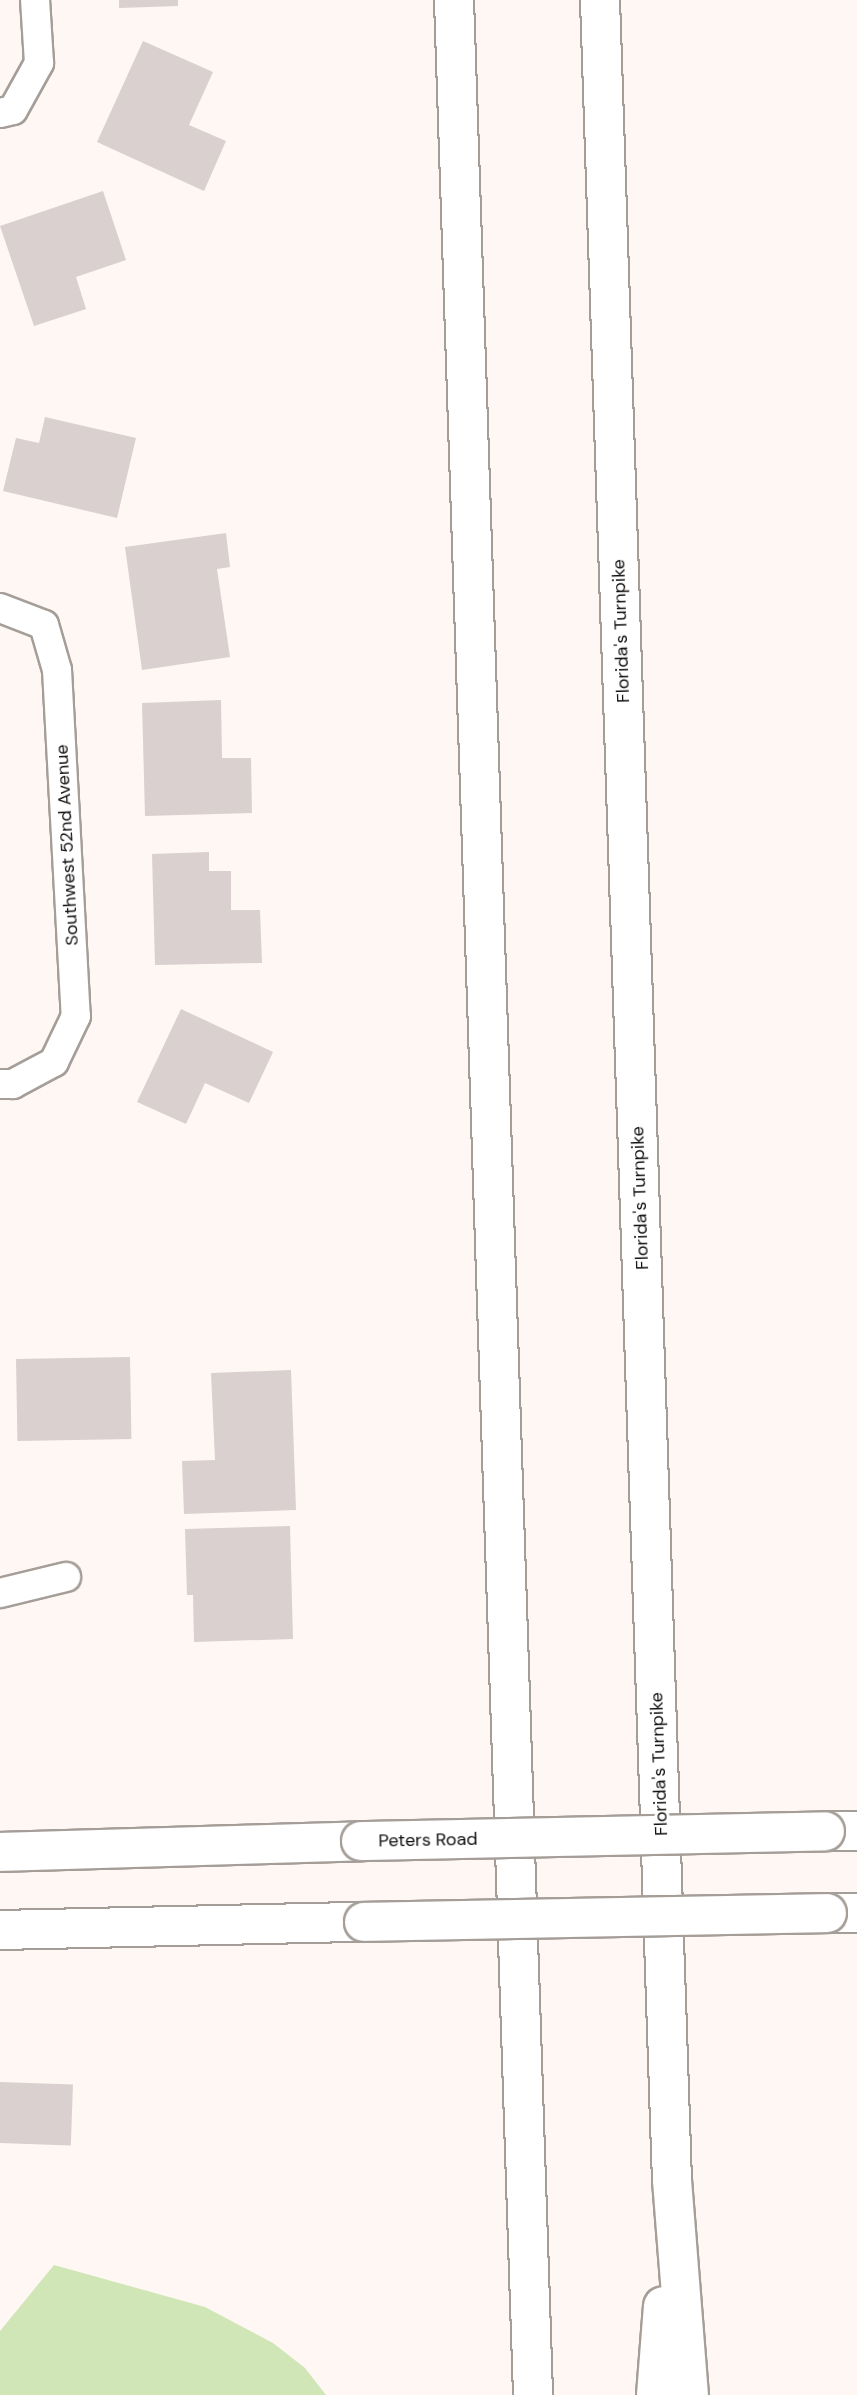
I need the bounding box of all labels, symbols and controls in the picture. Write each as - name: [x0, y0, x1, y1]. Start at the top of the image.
- street label: Florida's Turnpike: [608, 559, 634, 703]
- street label: Southwest 52nd Avenue: [51, 744, 83, 946]
- street label: Florida's Turnpike: [627, 1126, 653, 1270]
- street label: Florida's Turnpike: [646, 1692, 672, 1836]
- street label: Peters Road: [378, 1828, 478, 1852]

